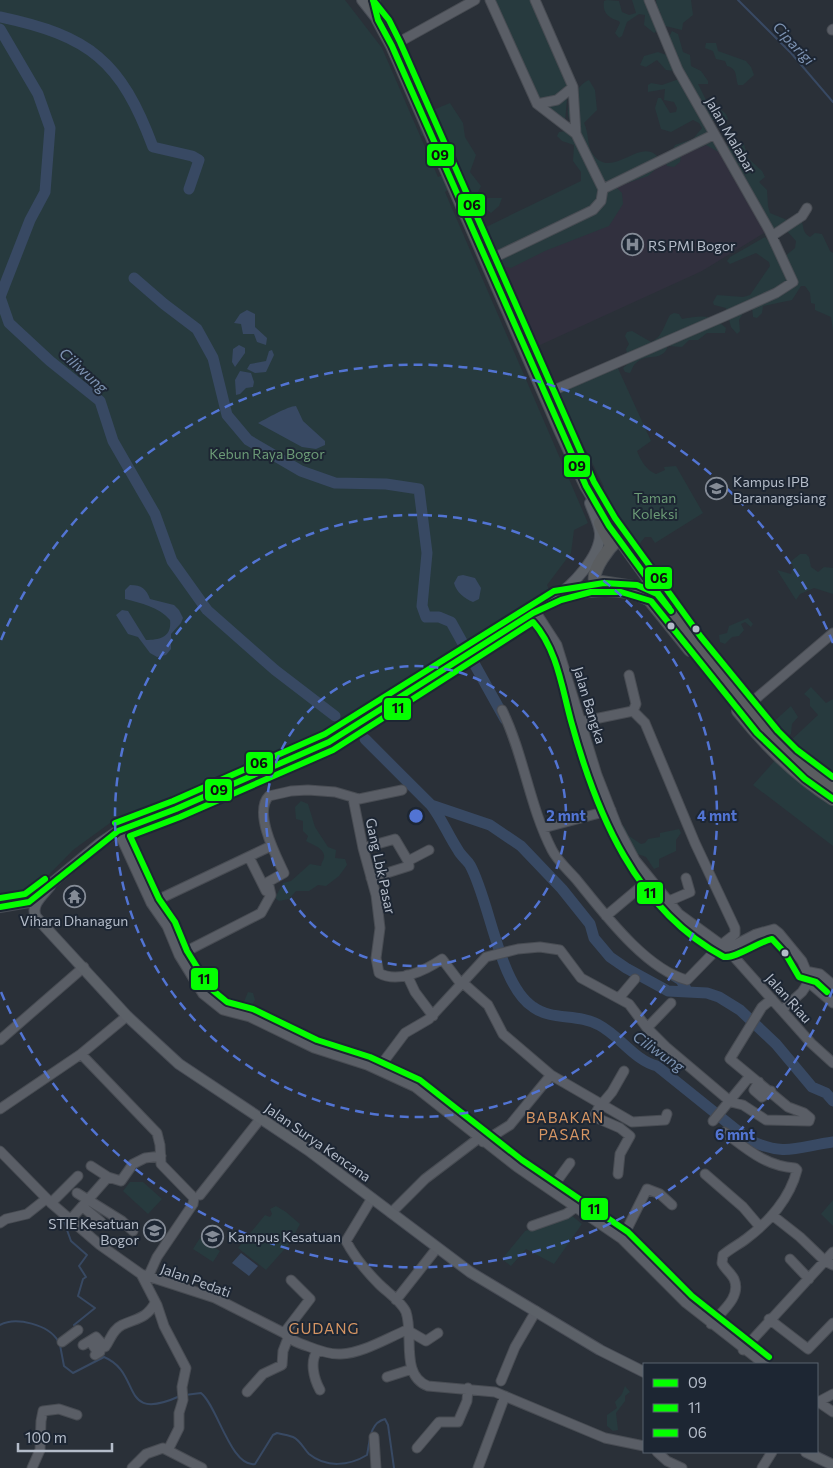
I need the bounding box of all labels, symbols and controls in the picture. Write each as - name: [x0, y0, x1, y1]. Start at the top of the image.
- water label: Ciparigi: [769, 18, 819, 69]
- street label: Jalan Malabar: [702, 94, 760, 177]
- line badge: 09: [426, 143, 455, 167]
- text: 09: [431, 146, 449, 163]
- line badge: 06: [457, 193, 486, 217]
- text: 06: [463, 196, 481, 213]
- hospital icon: RS PMI Bogor: [620, 233, 644, 257]
- place label: RS PMI Bogor: [648, 237, 736, 254]
- water label: Ciliwung: [56, 344, 113, 397]
- park label: Kebun Raya Bogor: [209, 445, 325, 462]
- line badge: 09: [563, 454, 591, 478]
- text: 09: [568, 457, 586, 474]
- place label: Kampus IPB Baranangsiang: [733, 473, 826, 506]
- school or university icon: Kampus IPB Baranangsiang: [705, 477, 729, 501]
- park label: Taman Koleksi: [632, 489, 678, 522]
- line badge: 06: [644, 566, 673, 590]
- text: 06: [650, 569, 668, 586]
- unlabelled marker: [666, 621, 676, 631]
- unlabelled marker: [691, 624, 701, 634]
- street label: Jalan Bangka: [570, 664, 610, 746]
- line badge: 11: [383, 697, 412, 721]
- text: 11: [392, 699, 404, 716]
- line badge: 06: [245, 751, 274, 775]
- text: 06: [250, 754, 268, 771]
- line badge: 09: [204, 778, 233, 802]
- text: 09: [210, 781, 228, 798]
- text: 2 mnt: [546, 806, 586, 824]
- text: 4 mnt: [697, 806, 737, 824]
- centre of rings: [407, 807, 425, 825]
- street label: Gang Lbk Pasar: [363, 816, 400, 916]
- line badge: 11: [636, 881, 664, 905]
- text: 11: [644, 884, 656, 901]
- temple icon: Vihara Dhanagun: [62, 885, 86, 909]
- place label: Vihara Dhanagun: [20, 912, 128, 929]
- unlabelled marker: [780, 948, 790, 958]
- line badge: 11: [190, 967, 219, 991]
- text: 11: [198, 970, 210, 987]
- street label: Jalan Riau: [762, 970, 816, 1026]
- water label: Ciliwung: [630, 1027, 689, 1076]
- street label: Jalan Surya Kencana: [262, 1099, 374, 1185]
- district label: BABAKAN PASAR: [526, 1108, 604, 1143]
- text: 6 mnt: [715, 1125, 755, 1143]
- line badge: 11: [580, 1197, 609, 1221]
- text: 11: [588, 1200, 600, 1217]
- place label: STIE Kesatuan Bogor: [48, 1215, 139, 1248]
- school or university icon: STIE Kesatuan Bogor: [143, 1219, 167, 1243]
- school or university icon: Kampus Kesatuan: [200, 1224, 224, 1248]
- place label: Kampus Kesatuan: [228, 1228, 341, 1245]
- street label: Jalan Pedati: [158, 1259, 234, 1301]
- district label: GUDANG: [288, 1319, 360, 1337]
- legend: [643, 1363, 818, 1453]
- text: 09: [688, 1373, 707, 1391]
- text: 11: [688, 1398, 701, 1416]
- scale bar: [18, 1420, 111, 1452]
- text: 06: [688, 1423, 707, 1441]
- text: 100 m: [25, 1428, 67, 1446]

